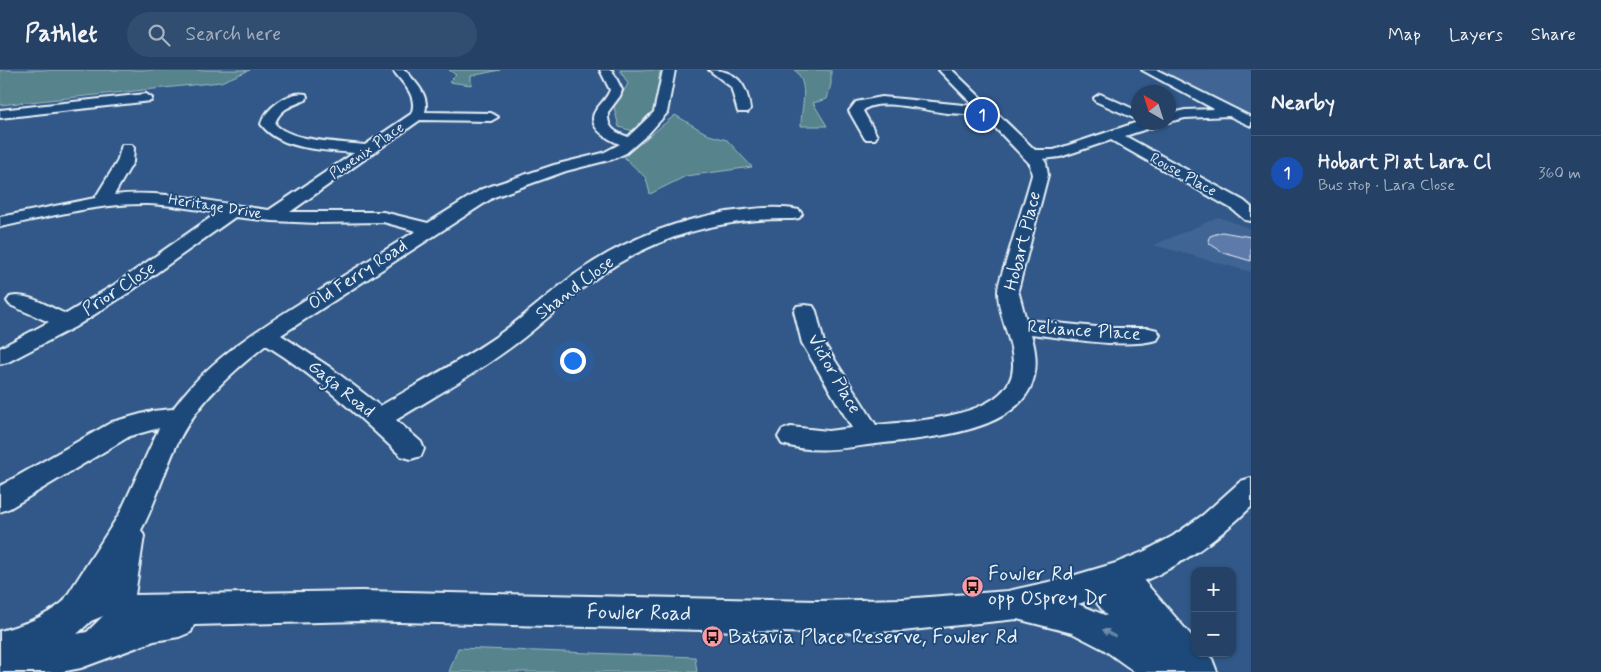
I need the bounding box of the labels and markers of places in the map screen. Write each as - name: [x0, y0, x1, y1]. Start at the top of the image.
- pin: 1: [966, 96, 998, 134]
- place label: Fowler Rd opp Osprey Dr: [988, 560, 1107, 612]
- bus stop icon: Fowler Rd opp Osprey Dr: [960, 574, 984, 598]
- place label: Batavia Place Reserve, Fowler Rd: [728, 623, 1018, 651]
- bus stop icon: Batavia Place Reserve, Fowler Rd: [700, 625, 724, 649]

